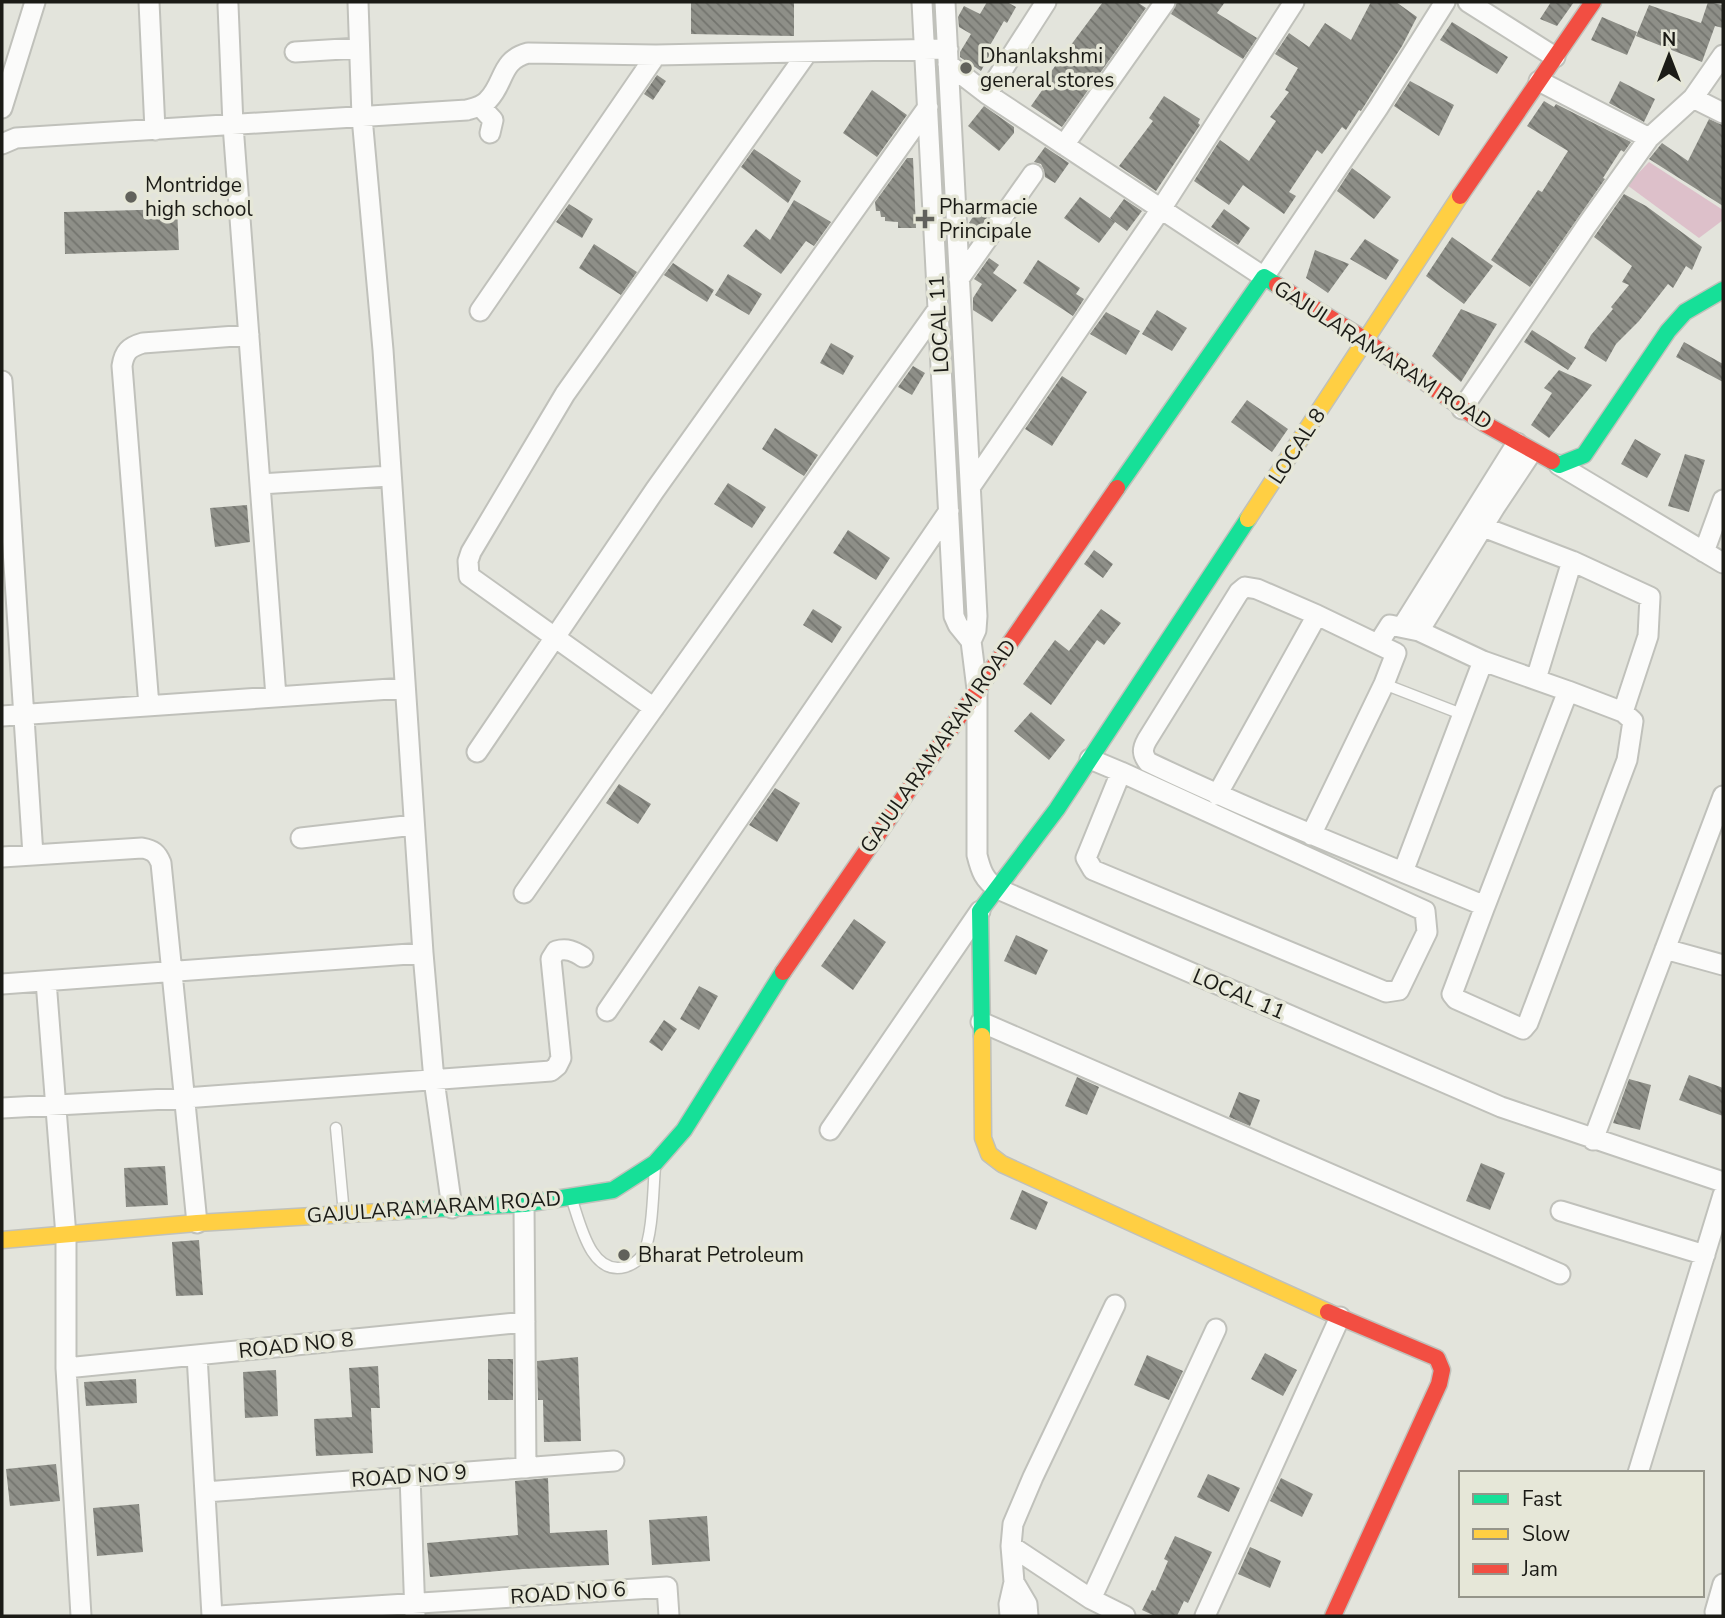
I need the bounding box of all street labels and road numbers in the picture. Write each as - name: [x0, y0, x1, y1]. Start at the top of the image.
- street label: LOCAL 11: [922, 274, 956, 374]
- street label: GAJULARAMARAM ROAD: [1268, 274, 1498, 436]
- street label: LOCAL 8: [1262, 403, 1332, 489]
- street label: GAJULARAMARAM ROAD: [853, 634, 1023, 858]
- street label: LOCAL 11: [1189, 962, 1289, 1026]
- street label: GAJULARAMARAM ROAD: [306, 1184, 562, 1230]
- street label: ROAD NO 8: [237, 1325, 355, 1365]
- street label: ROAD NO 9: [350, 1458, 468, 1494]
- street label: ROAD NO 6: [509, 1575, 627, 1611]

